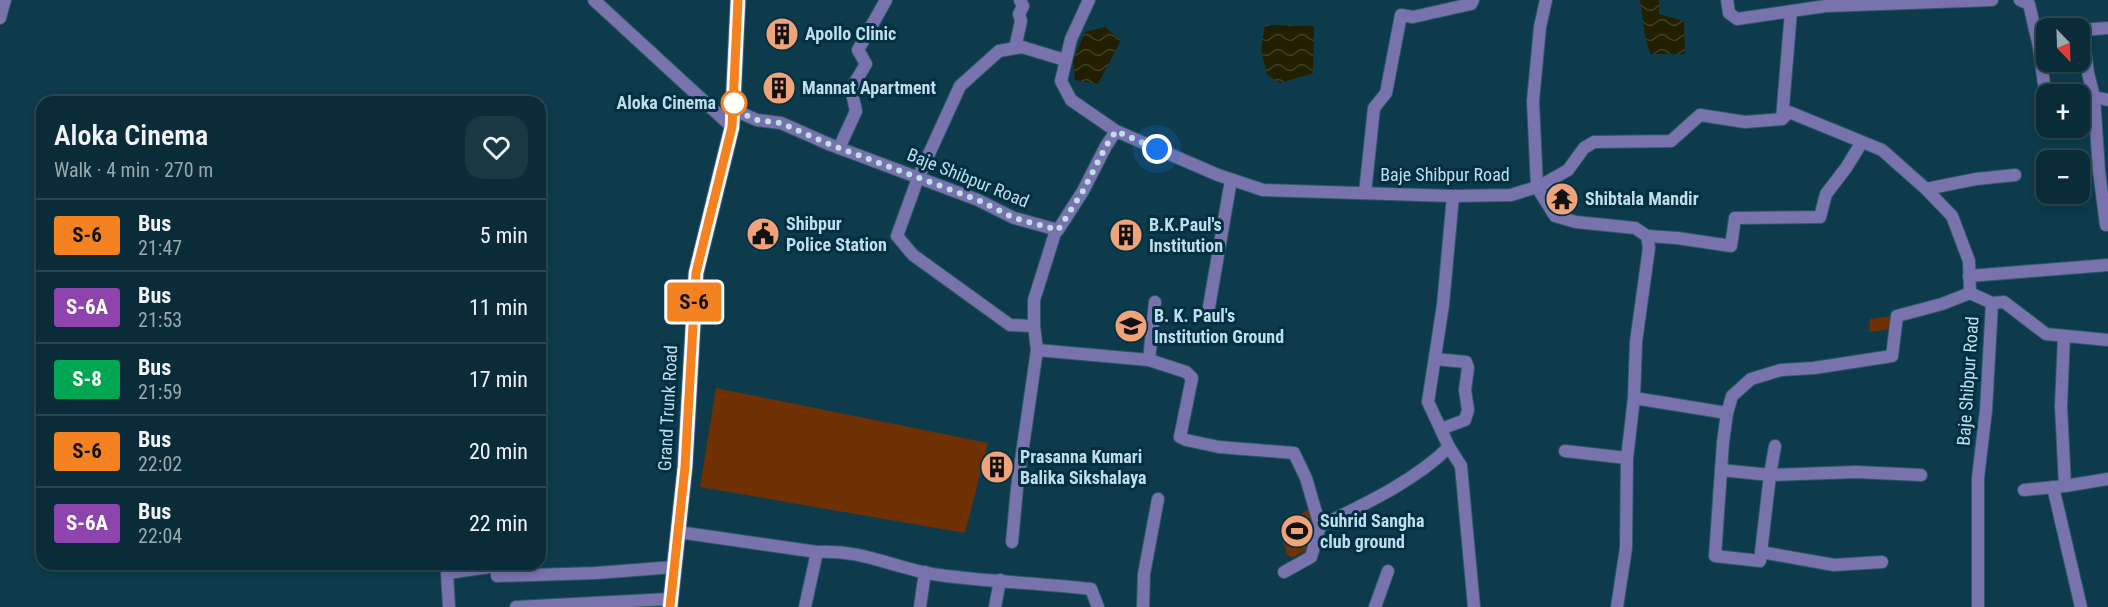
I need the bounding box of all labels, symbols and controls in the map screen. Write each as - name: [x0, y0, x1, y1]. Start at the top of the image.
- building icon: Apollo Clinic: [764, 16, 800, 52]
- north arrow: [2036, 18, 2090, 72]
- map controls: [2036, 18, 2090, 204]
- place label: Apollo Clinic: [805, 23, 896, 44]
- building icon: Mannat Apartment: [761, 70, 797, 106]
- place label: Mannat Apartment: [802, 77, 936, 98]
- button: +: [2036, 84, 2090, 138]
- marker: Aloka Cinema: [721, 90, 747, 116]
- place label: Aloka Cinema: [616, 92, 716, 113]
- button: heart: [465, 116, 528, 179]
- text: Aloka Cinema: [54, 119, 208, 152]
- your location: [1142, 134, 1172, 164]
- street label: Baje Shibpur Road: [904, 144, 1032, 212]
- button: −: [2036, 150, 2090, 204]
- text: Walk · 4 min · 270 m: [54, 158, 213, 182]
- street label: Baje Shibpur Road: [1380, 164, 1510, 185]
- temple icon: Shibtala Mandir: [1544, 181, 1580, 217]
- place label: Shibtala Mandir: [1585, 188, 1699, 209]
- text: Bus: [138, 211, 171, 236]
- place label: Shibpur Police Station: [786, 213, 887, 255]
- place label: B.K.Paul's Institution: [1149, 214, 1223, 256]
- public building icon: Shibpur Police Station: [745, 216, 781, 252]
- building icon: B.K.Paul's Institution: [1108, 217, 1144, 253]
- text: S-6: [72, 223, 102, 247]
- text: 5 min: [480, 223, 528, 248]
- text: 21:47: [138, 236, 182, 260]
- line badge: S-6: [660, 282, 728, 322]
- text: Bus: [138, 283, 171, 308]
- text: S-6: [679, 290, 709, 314]
- text: S-6A: [66, 295, 108, 319]
- text: 11 min: [469, 295, 528, 320]
- place label: B. K. Paul's Institution Ground: [1154, 305, 1284, 347]
- text: 21:53: [138, 308, 182, 332]
- school or university icon: B. K. Paul's Institution Ground: [1113, 308, 1149, 344]
- street label: Baje Shibpur Road: [1953, 316, 1982, 446]
- street label: Grand Trunk Road: [654, 345, 681, 471]
- text: Bus: [138, 355, 171, 380]
- text: S-8: [72, 367, 102, 391]
- text: 17 min: [469, 367, 528, 392]
- text: 21:59: [138, 380, 182, 404]
- text: Bus: [138, 427, 171, 452]
- text: S-6: [72, 439, 102, 463]
- text: 20 min: [469, 439, 528, 464]
- place label: Prasanna Kumari Balika Sikshalaya: [1020, 446, 1147, 488]
- building icon: Prasanna Kumari Balika Sikshalaya: [979, 449, 1015, 485]
- text: 22:02: [138, 452, 182, 476]
- text: Bus: [138, 499, 171, 524]
- place label: Suhrid Sangha club ground: [1320, 510, 1424, 552]
- text: S-6A: [66, 511, 108, 535]
- text: 22 min: [469, 511, 528, 536]
- sports icon: Suhrid Sangha club ground: [1279, 513, 1315, 549]
- text: 22:04: [138, 524, 182, 548]

